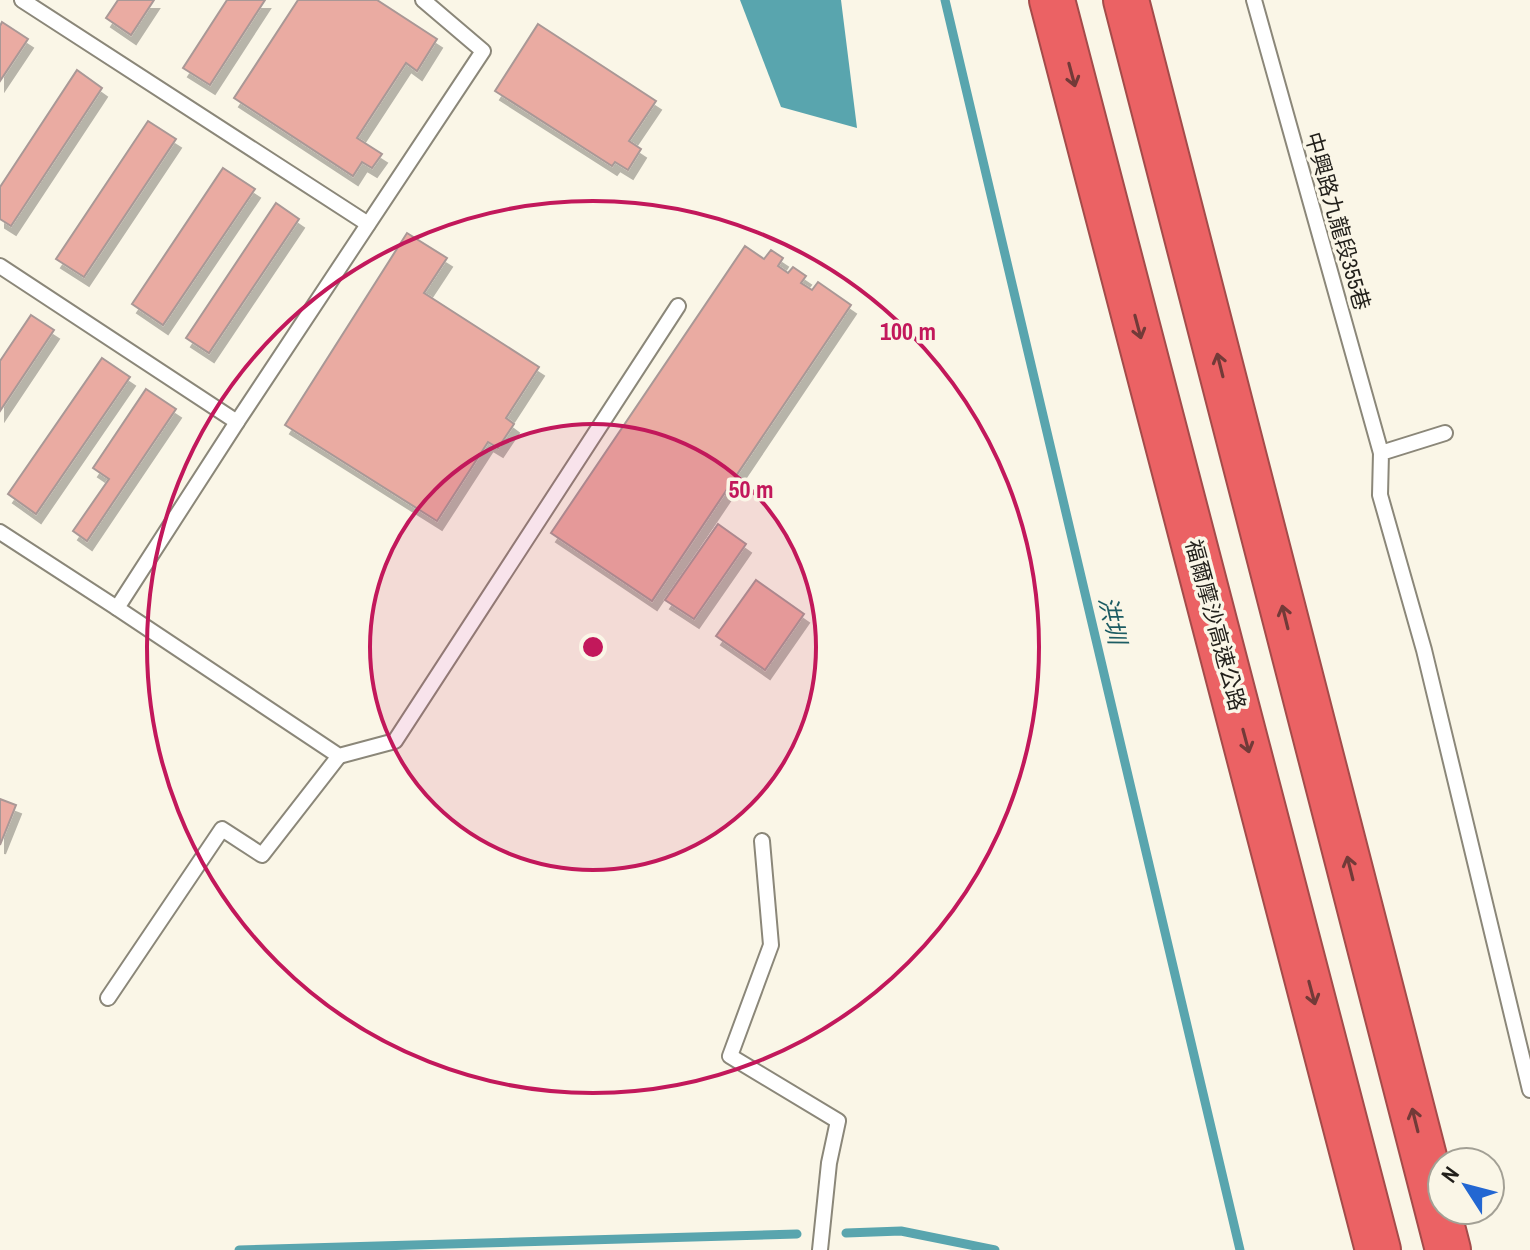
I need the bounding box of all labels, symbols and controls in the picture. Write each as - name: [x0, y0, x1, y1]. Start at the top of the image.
- one-way arrow: [1065, 62, 1080, 88]
- street label: 中興路九龍段355巷: [1298, 128, 1378, 314]
- one-way arrow: [1131, 314, 1146, 339]
- text: 100 m: [880, 315, 936, 347]
- one-way arrow: [1212, 352, 1227, 378]
- text: 50 m: [729, 473, 773, 505]
- street label: 福爾摩沙高速公路: [1179, 536, 1253, 714]
- water label: 洪圳: [1092, 593, 1135, 650]
- one-way arrow: [1276, 604, 1291, 630]
- centre of rings: [579, 633, 607, 661]
- one-way arrow: [1240, 728, 1255, 753]
- one-way arrow: [1341, 856, 1356, 882]
- one-way arrow: [1305, 979, 1320, 1005]
- one-way arrow: [1406, 1108, 1421, 1134]
- north arrow: [1426, 1146, 1506, 1226]
- text: N: [1434, 1160, 1466, 1188]

